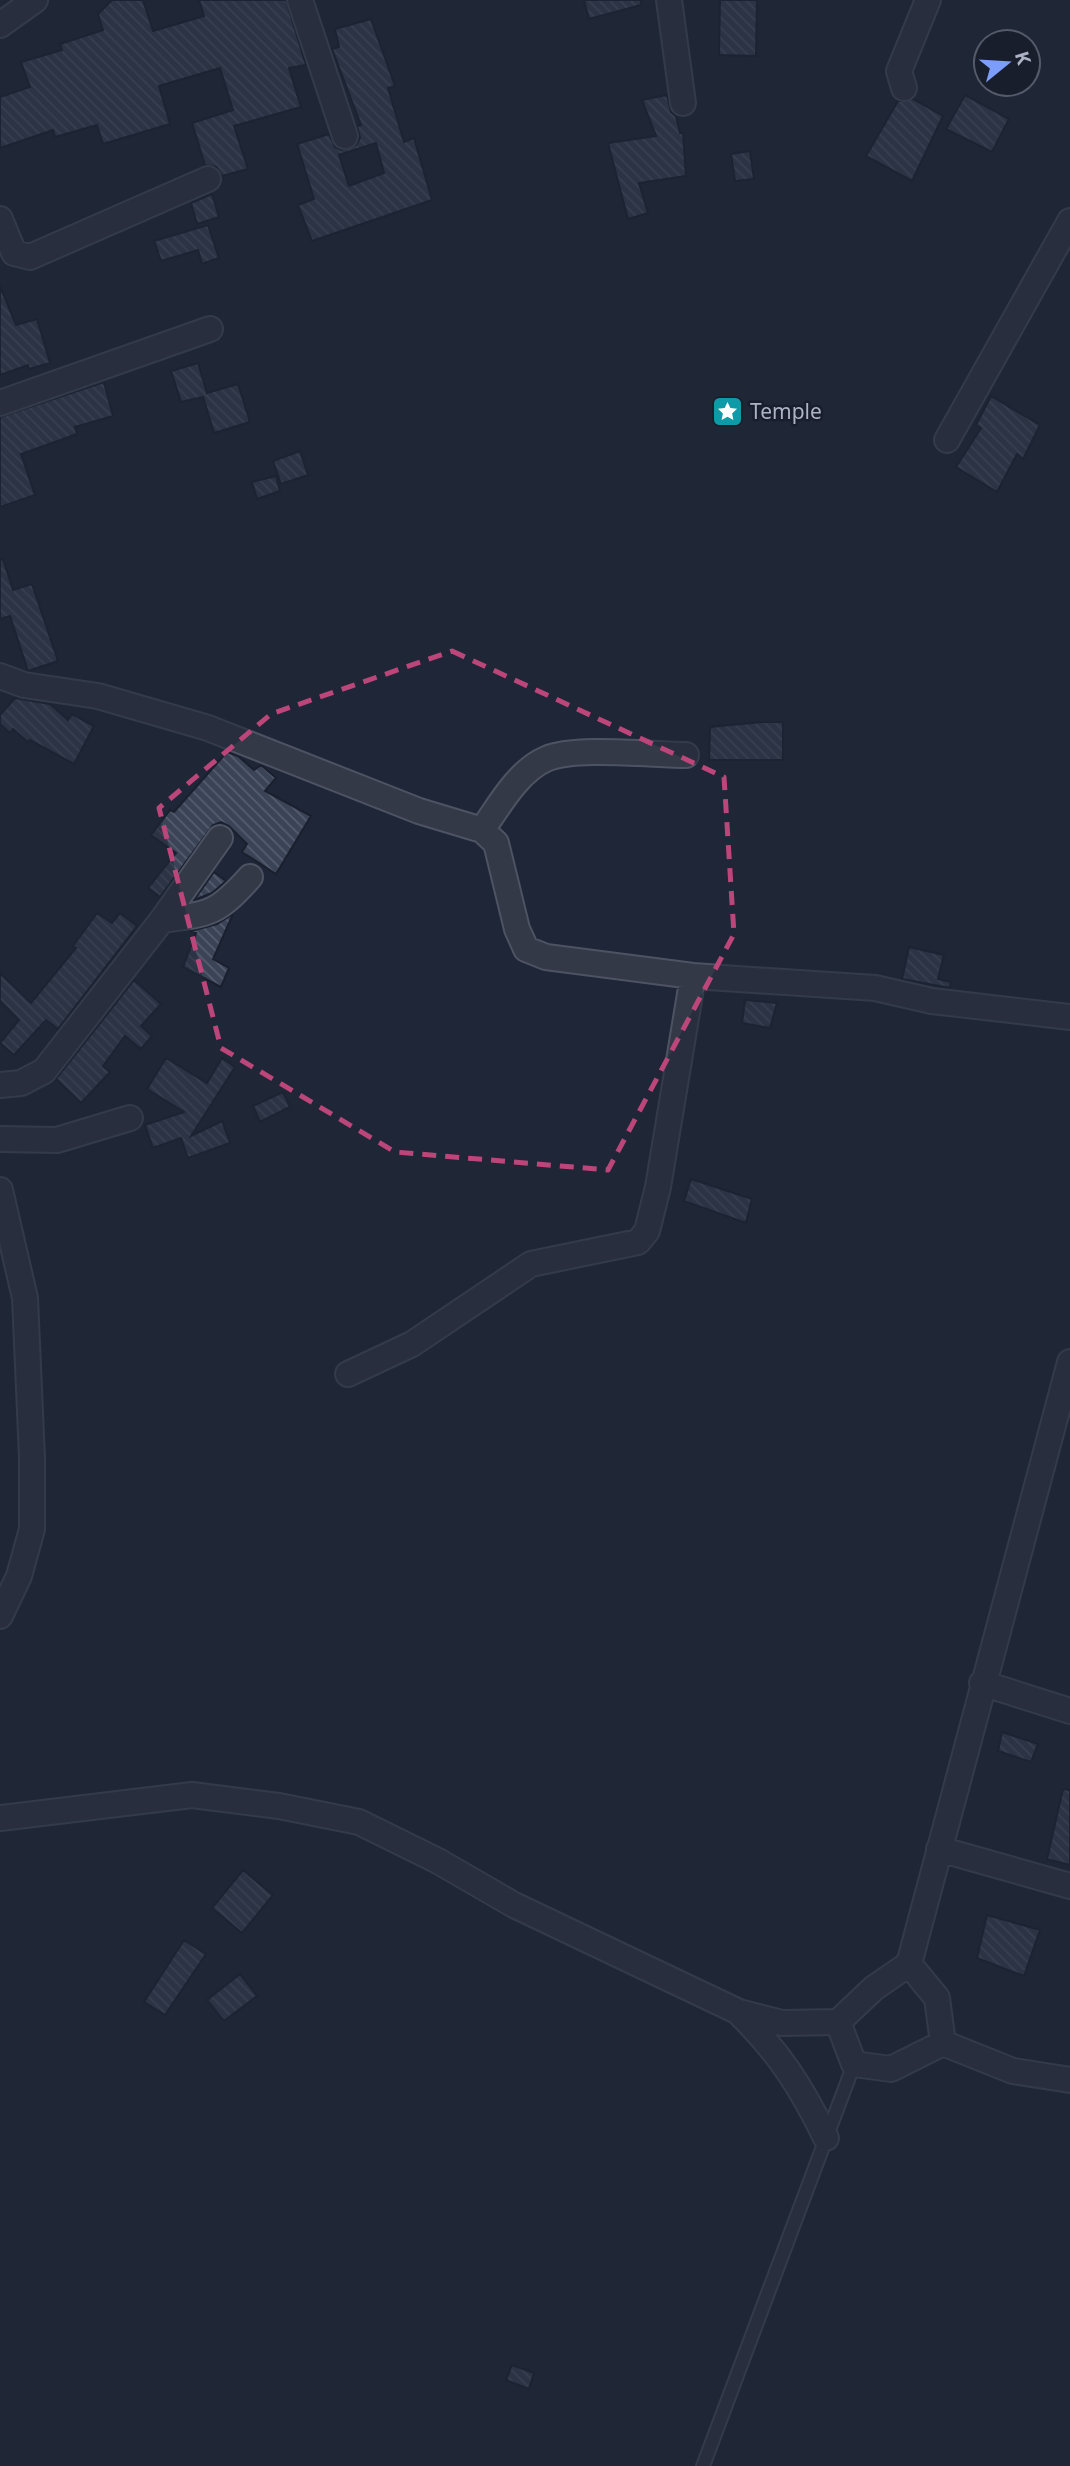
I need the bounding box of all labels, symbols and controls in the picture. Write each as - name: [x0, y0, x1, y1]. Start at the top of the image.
- north arrow: [972, 28, 1042, 98]
- text: K: [1009, 48, 1038, 68]
- place icon: Temple: [710, 395, 744, 429]
- place label: Temple: [750, 397, 822, 425]

